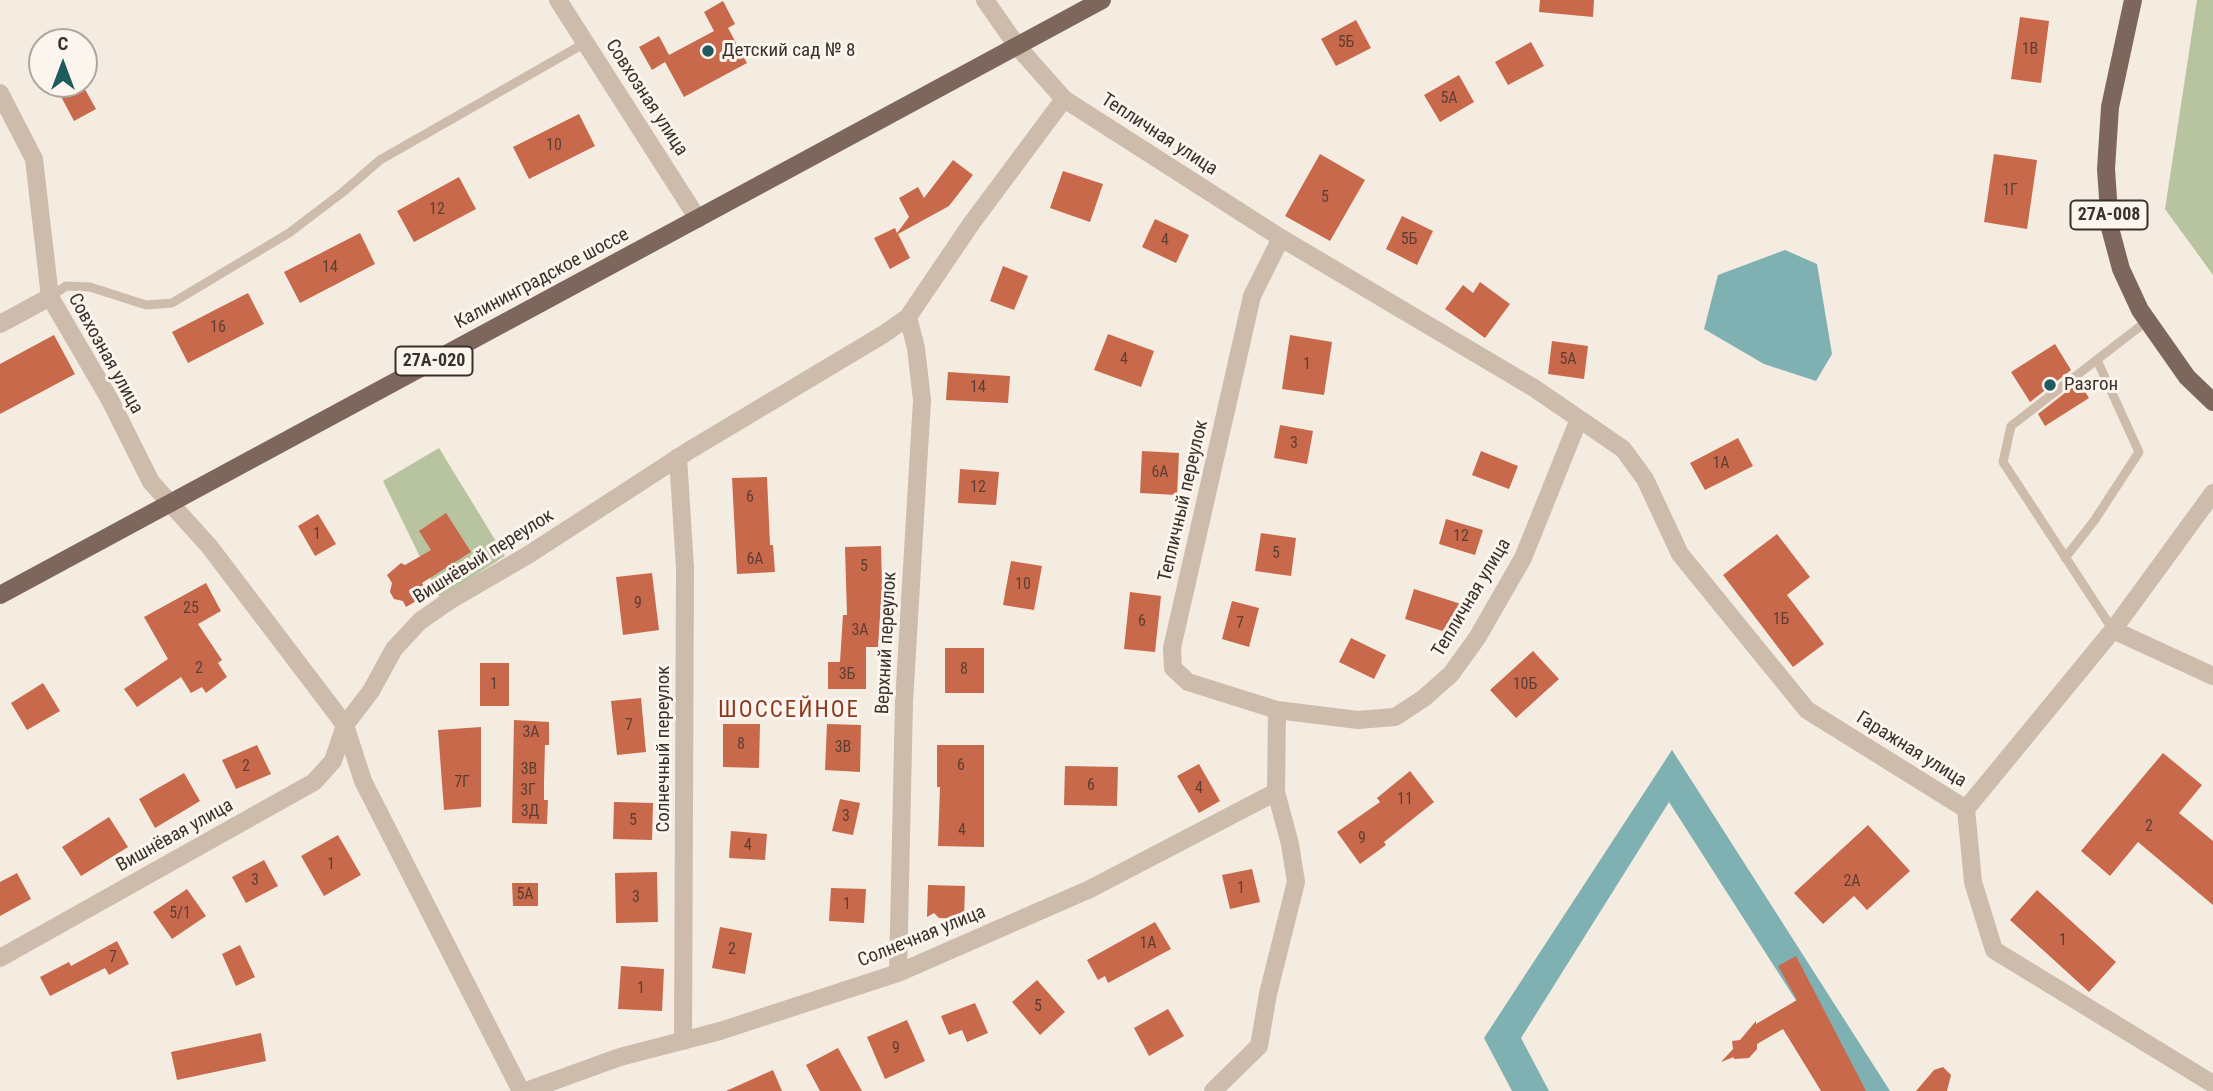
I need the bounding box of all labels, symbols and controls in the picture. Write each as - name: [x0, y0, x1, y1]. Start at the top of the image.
- north arrow: [28, 28, 98, 98]
- text: С: [58, 32, 68, 55]
- house number: 5Б: [1338, 33, 1354, 53]
- street label: Совхозная улица: [600, 35, 692, 161]
- place label: Детский сад № 8: [722, 40, 855, 62]
- house number: 1В: [2022, 40, 2038, 60]
- marker: Детский сад № 8: [700, 43, 716, 59]
- street label: Тепличная улица: [1096, 89, 1222, 181]
- house number: 5А: [1440, 89, 1458, 109]
- house number: 10: [546, 136, 562, 156]
- house number: 1Г: [2002, 181, 2018, 201]
- house number: 5: [1321, 188, 1329, 208]
- house number: 12: [429, 200, 445, 220]
- road number: 27А-008: [2070, 200, 2148, 230]
- street label: Калининградское шоссе: [451, 223, 633, 335]
- house number: 5Б: [1401, 230, 1417, 250]
- house number: 4: [1161, 231, 1169, 251]
- house number: 14: [322, 258, 338, 278]
- street label: Совхозная улица: [62, 290, 148, 418]
- house number: 16: [210, 318, 226, 338]
- road number: 27А-020: [396, 346, 472, 376]
- house number: 4: [1120, 350, 1128, 370]
- house number: 5А: [1559, 350, 1577, 370]
- house number: 1: [1303, 355, 1311, 375]
- place label: Разгон: [2064, 374, 2118, 396]
- marker: Разгон: [2042, 377, 2058, 393]
- house number: 14: [970, 378, 986, 398]
- street label: Тепличный переулок: [1154, 418, 1214, 584]
- house number: 3: [1290, 434, 1298, 454]
- house number: 1А: [1712, 454, 1730, 474]
- house number: 6А: [1151, 463, 1169, 483]
- house number: 12: [970, 478, 986, 498]
- house number: 6: [746, 488, 754, 508]
- street label: Вишнёвый переулок: [410, 505, 558, 609]
- house number: 1: [313, 525, 321, 545]
- house number: 12: [1453, 527, 1469, 547]
- street label: Тепличная улица: [1428, 535, 1516, 661]
- house number: 5: [1272, 544, 1280, 564]
- house number: 6А: [746, 550, 764, 570]
- house number: 5: [860, 557, 868, 577]
- street label: Верхний переулок: [872, 571, 902, 715]
- house number: 10: [1015, 575, 1031, 595]
- house number: 9: [634, 594, 642, 614]
- house number: 25: [183, 599, 199, 619]
- house number: 1Б: [1773, 610, 1789, 630]
- house number: 6: [1138, 612, 1146, 632]
- house number: 7: [1236, 614, 1244, 634]
- house number: 3А: [851, 621, 869, 641]
- house number: 2: [195, 659, 203, 679]
- house number: 8: [960, 660, 968, 680]
- house number: 3Б: [839, 665, 855, 685]
- street label: Солнечный переулок: [653, 666, 675, 832]
- house number: 1: [490, 675, 498, 695]
- house number: 10Б: [1513, 675, 1537, 695]
- district label: ШОССЕЙНОЕ: [719, 697, 859, 725]
- street label: Гаражная улица: [1852, 707, 1970, 793]
- house number: 7: [625, 716, 633, 736]
- house number: 3А: [522, 723, 540, 743]
- house number: 8: [737, 735, 745, 755]
- house number: 3В: [835, 738, 851, 758]
- house number: 6: [957, 756, 965, 776]
- house number: 2: [242, 757, 250, 777]
- house number: 3В: [521, 760, 537, 780]
- house number: 7Г: [454, 773, 470, 793]
- house number: 6: [1087, 776, 1095, 796]
- house number: 4: [1195, 779, 1203, 799]
- house number: 3Г: [520, 781, 536, 801]
- house number: 11: [1397, 790, 1413, 810]
- street label: Вишнёвая улица: [113, 794, 237, 878]
- house number: 3Д: [521, 802, 539, 822]
- house number: 3: [842, 807, 850, 827]
- house number: 5: [629, 811, 637, 831]
- house number: 2: [2145, 817, 2153, 837]
- house number: 4: [958, 821, 966, 841]
- house number: 9: [1358, 829, 1366, 849]
- house number: 4: [744, 836, 752, 856]
- house number: 1: [327, 855, 335, 875]
- house number: 3: [251, 871, 259, 891]
- house number: 2А: [1843, 872, 1861, 892]
- house number: 1: [1237, 879, 1245, 899]
- house number: 5А: [516, 885, 534, 905]
- house number: 3: [632, 888, 640, 908]
- house number: 1: [843, 895, 851, 915]
- street label: Солнечная улица: [855, 901, 989, 973]
- house number: 5/1: [169, 904, 191, 924]
- house number: 1: [2059, 931, 2067, 951]
- house number: 1А: [1139, 934, 1157, 954]
- house number: 2: [728, 940, 736, 960]
- house number: 7: [109, 948, 117, 968]
- house number: 1: [637, 979, 645, 999]
- house number: 5: [1034, 997, 1042, 1017]
- house number: 9: [892, 1039, 900, 1059]

